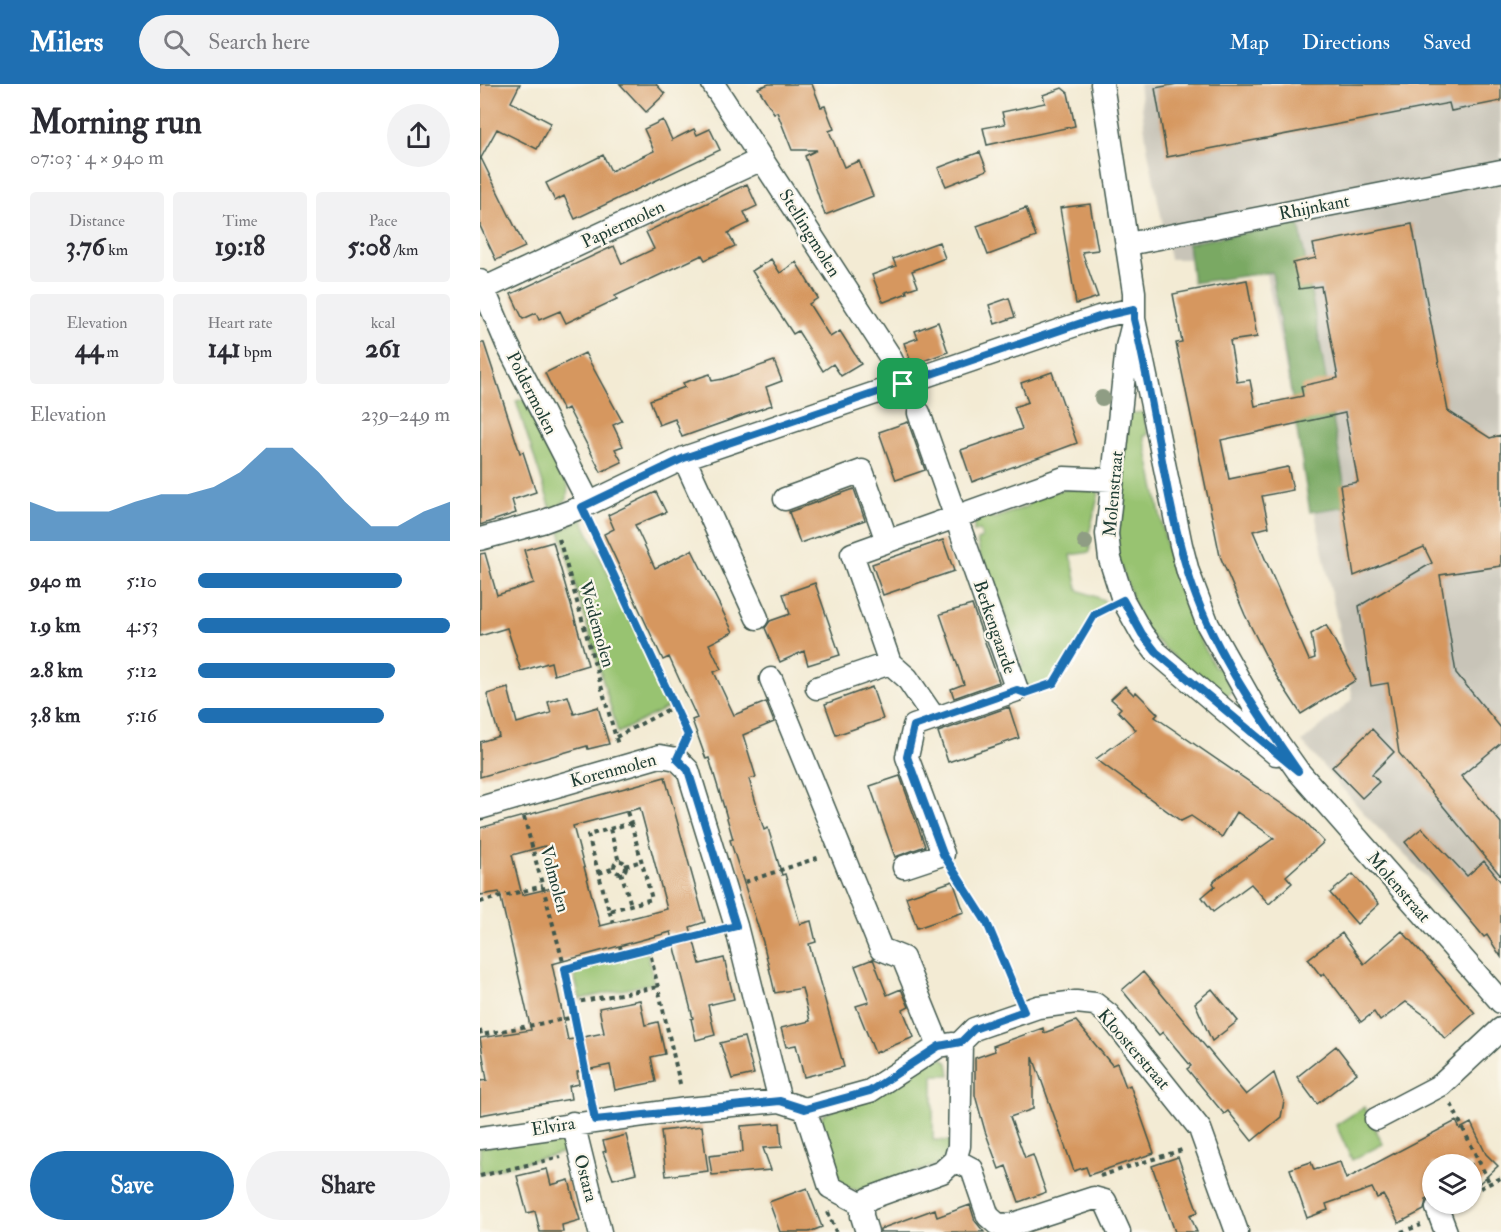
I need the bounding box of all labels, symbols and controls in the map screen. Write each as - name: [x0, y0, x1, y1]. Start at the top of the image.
- search box: [139, 15, 559, 69]
- text: Milers: [30, 25, 103, 60]
- icon: search: [160, 26, 193, 59]
- text: Search here: [208, 28, 310, 56]
- text: Map: [1229, 29, 1269, 56]
- text: Directions: [1302, 29, 1390, 56]
- text: Saved: [1423, 29, 1471, 56]
- text: Morning run: [30, 102, 202, 143]
- button: share: [387, 104, 450, 167]
- text: 07:03 · 4 × 940 m: [30, 145, 164, 170]
- street label: Stellingmolen: [773, 185, 846, 281]
- street label: Rhijnkant: [1277, 189, 1351, 226]
- street label: Papiermolen: [578, 195, 669, 254]
- text: Distance: [69, 211, 125, 231]
- text: Time: [223, 211, 257, 231]
- text: Pace: [369, 211, 397, 231]
- text: 3.76: [66, 231, 105, 263]
- text: 19:18: [215, 231, 265, 263]
- text: 5:08: [348, 231, 391, 263]
- text: km: [105, 240, 128, 260]
- text: /km: [391, 240, 418, 260]
- text: Elevation: [67, 313, 127, 333]
- text: Heart rate: [207, 313, 273, 333]
- text: kcal: [371, 313, 395, 333]
- text: 44: [75, 333, 103, 365]
- text: 141: [208, 333, 240, 365]
- text: 261: [365, 333, 401, 365]
- text: m: [103, 342, 119, 362]
- text: bpm: [240, 342, 272, 362]
- street label: Poldermolen: [501, 348, 562, 439]
- pin: [877, 358, 928, 409]
- icon: arrive: [886, 367, 919, 400]
- text: Elevation: [30, 402, 106, 427]
- text: 239–249 m: [361, 402, 450, 427]
- street label: Molenstraat: [1098, 450, 1129, 538]
- text: 940 m: [30, 568, 81, 593]
- text: 5:10: [126, 568, 157, 593]
- street label: Weidemolen: [573, 577, 620, 670]
- street label: Berkengaarde: [968, 577, 1021, 678]
- text: 1.9 km: [30, 613, 81, 638]
- text: 4:53: [126, 613, 158, 638]
- text: 2.8 km: [30, 658, 83, 683]
- text: 5:12: [126, 658, 157, 683]
- text: 3.8 km: [30, 703, 80, 728]
- text: 5:16: [126, 703, 157, 728]
- street label: Korenmolen: [568, 748, 659, 793]
- street label: Volmolen: [535, 843, 574, 915]
- street label: Molenstraat: [1362, 847, 1436, 928]
- street label: Kloosterstraat: [1092, 1004, 1175, 1095]
- street label: Elvira: [529, 1112, 577, 1141]
- button: Save: [30, 1151, 234, 1220]
- button: Share: [246, 1151, 450, 1220]
- street label: Ostara: [568, 1152, 603, 1205]
- map controls: [1422, 1154, 1482, 1214]
- button: layers: [1422, 1154, 1482, 1214]

